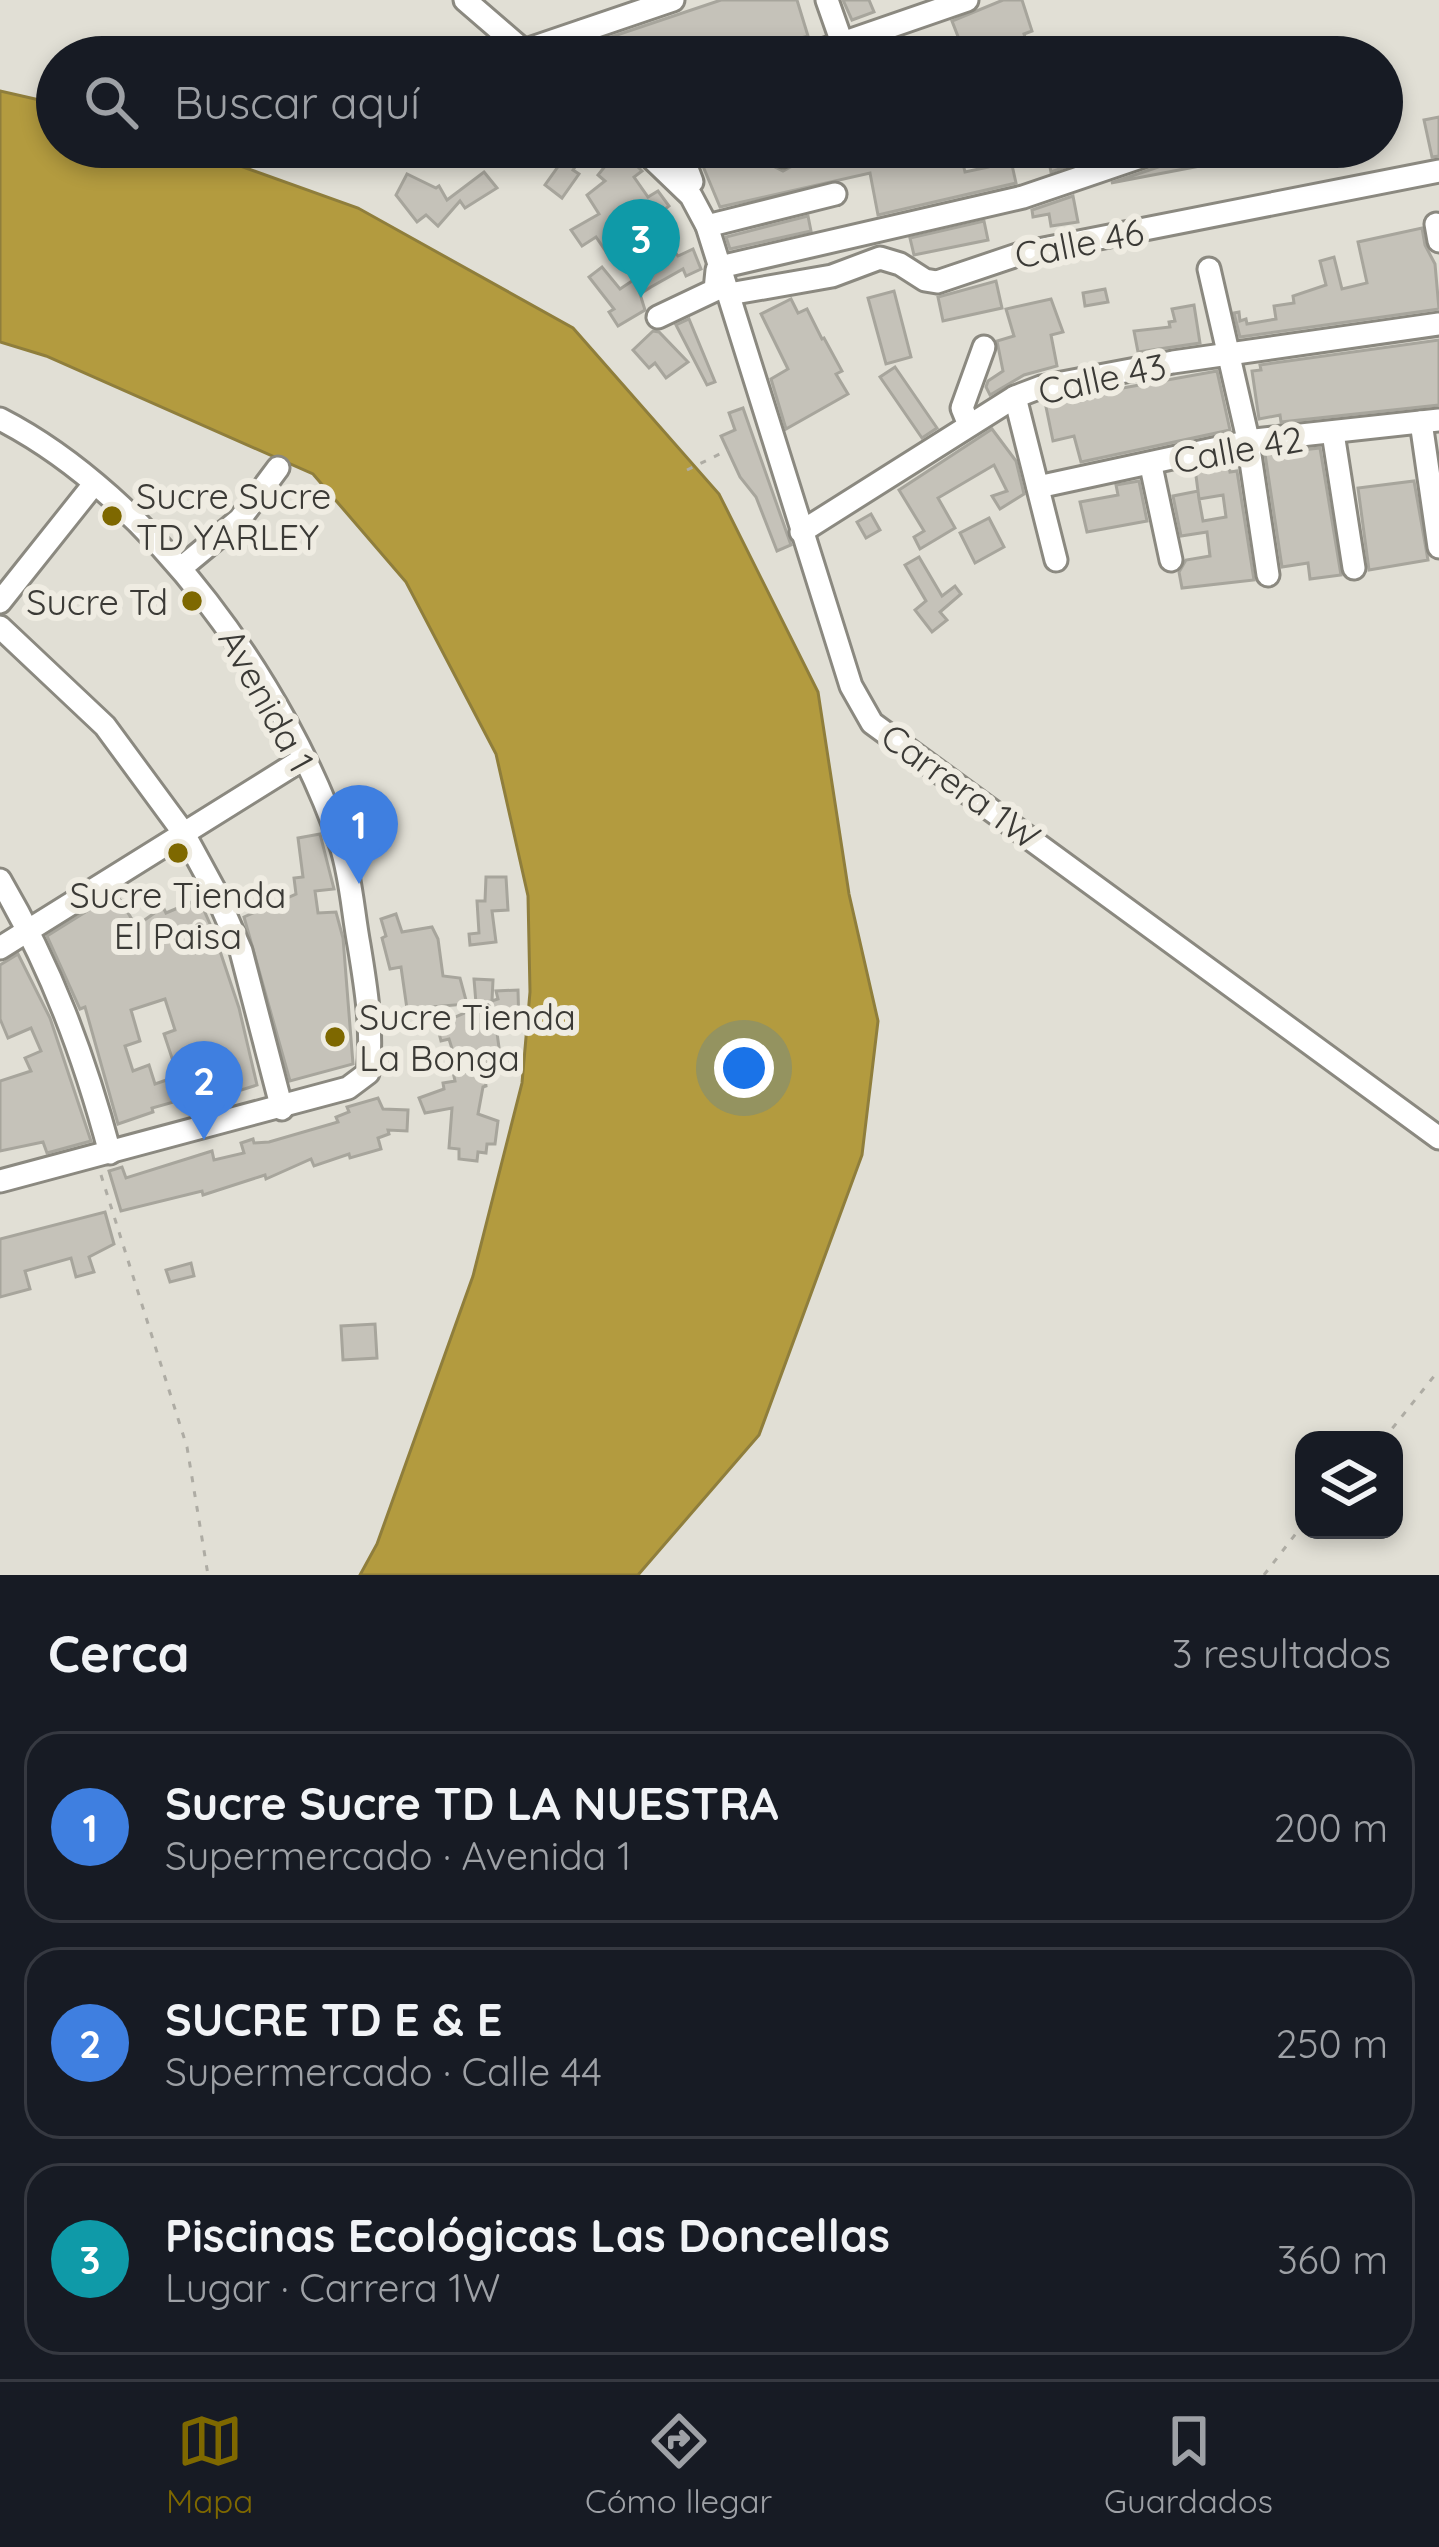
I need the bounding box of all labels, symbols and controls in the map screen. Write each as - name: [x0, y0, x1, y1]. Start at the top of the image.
- search box: [36, 36, 1403, 168]
- icon: search: [78, 69, 144, 135]
- text: Buscar aquí: [174, 74, 420, 130]
- pin: 3: [602, 199, 680, 298]
- street label: Calle 46: [1011, 209, 1147, 277]
- street label: Calle 43: [1034, 343, 1170, 413]
- street label: Calle 42: [1170, 416, 1306, 482]
- place label: Sucre Sucre TD YARLEY: [136, 473, 331, 559]
- marker: Sucre Sucre TD YARLEY: [99, 503, 125, 529]
- place label: Sucre Td: [26, 579, 168, 624]
- marker: Sucre Td: [179, 588, 205, 614]
- street label: Avenida 1: [209, 621, 325, 779]
- street label: Carrera 1W: [873, 713, 1049, 859]
- pin: 1: [320, 785, 398, 884]
- marker: Sucre Tienda El Paisa: [165, 840, 191, 866]
- place label: Sucre Tienda El Paisa: [70, 872, 286, 958]
- place label: Sucre Tienda La Bonga: [359, 994, 576, 1080]
- marker: Sucre Tienda La Bonga: [322, 1024, 348, 1050]
- your location: [714, 1038, 774, 1098]
- pin: 2: [165, 1041, 243, 1140]
- map controls: [1295, 1431, 1403, 1539]
- button: layers: [1295, 1431, 1403, 1539]
- text: Cerca: [48, 1621, 190, 1685]
- text: 3 resultados: [1172, 1629, 1391, 1678]
- text: Sucre Sucre TD LA NUESTRA: [165, 1775, 779, 1831]
- text: 1: [82, 1803, 98, 1852]
- text: 200 m: [1274, 1803, 1388, 1852]
- text: Supermercado · Avenida 1: [165, 1831, 631, 1880]
- text: SUCRE TD E & E: [165, 1991, 503, 2047]
- text: 2: [79, 2019, 101, 2068]
- text: 250 m: [1276, 2019, 1388, 2068]
- text: Supermercado · Calle 44: [165, 2047, 602, 2096]
- text: Piscinas Ecológicas Las Doncellas: [165, 2207, 890, 2263]
- text: 3: [80, 2235, 100, 2284]
- text: 360 m: [1277, 2235, 1388, 2284]
- text: Lugar · Carrera 1W: [165, 2263, 500, 2312]
- tab: Mapa: [166, 2408, 253, 2521]
- tab: Cómo llegar: [585, 2408, 772, 2521]
- tab: Guardados: [1104, 2408, 1273, 2521]

